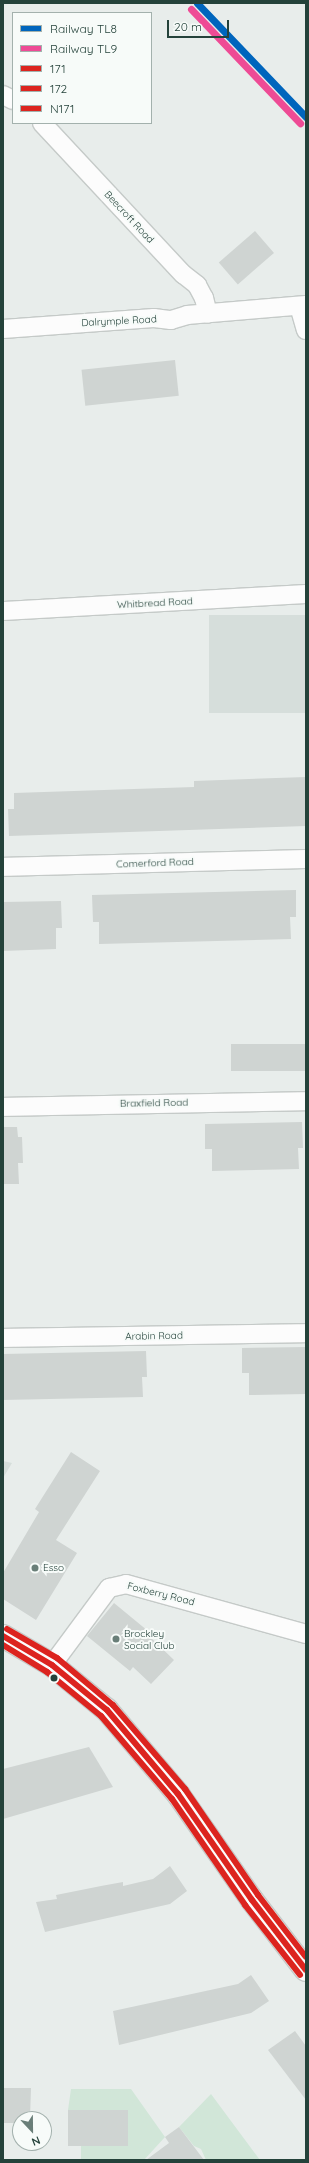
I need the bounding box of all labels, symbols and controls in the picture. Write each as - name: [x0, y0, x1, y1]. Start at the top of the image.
- legend: [12, 12, 152, 124]
- scale bar: [169, 12, 231, 38]
- text: 20 m: [174, 19, 202, 34]
- text: Railway TL8: [50, 21, 117, 36]
- text: Railway TL9: [50, 41, 117, 56]
- text: 171: [50, 61, 66, 76]
- text: 172: [50, 81, 67, 96]
- text: N171: [50, 101, 74, 116]
- street label: Beecroft Road: [102, 188, 156, 246]
- street label: Dalrymple Road: [81, 313, 157, 329]
- street label: Whitbread Road: [117, 595, 193, 611]
- street label: Comerford Road: [116, 856, 194, 870]
- street label: Braxfield Road: [120, 1096, 188, 1110]
- street label: Arabin Road: [125, 1329, 183, 1343]
- place label: Esso: [43, 1562, 64, 1574]
- marker: Esso: [30, 1563, 40, 1573]
- street label: Foxberry Road: [126, 1580, 196, 1608]
- place label: Brockley Social Club: [124, 1627, 175, 1650]
- marker: Brockley Social Club: [111, 1634, 121, 1644]
- unlabelled marker: [49, 1673, 59, 1683]
- north arrow: [12, 2111, 52, 2151]
- text: N: [30, 2133, 42, 2149]

